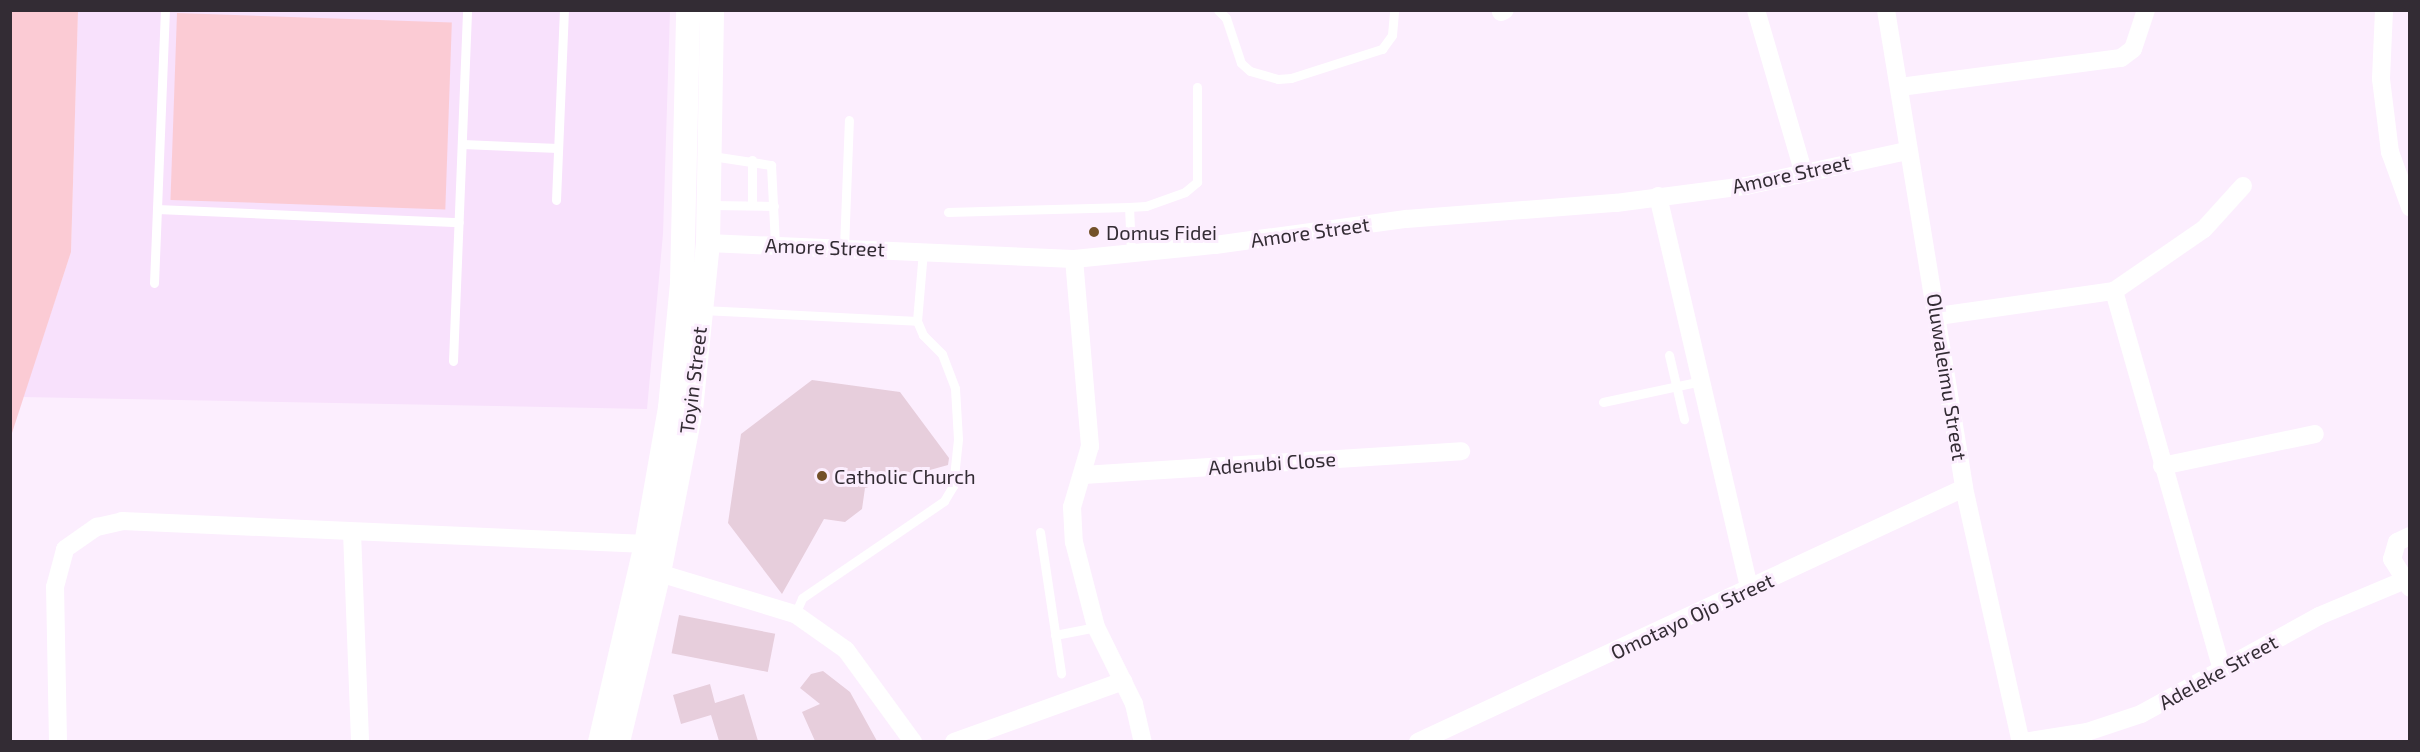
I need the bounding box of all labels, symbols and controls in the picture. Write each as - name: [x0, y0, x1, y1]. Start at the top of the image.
- street label: Amore Street: [1730, 150, 1852, 198]
- street label: Amore Street: [1249, 212, 1371, 252]
- place label: Domus Fidei: [1106, 220, 1217, 244]
- marker: Domus Fidei: [1087, 225, 1101, 239]
- street label: Amore Street: [765, 233, 885, 261]
- street label: Oluwaleimu Street: [1922, 292, 1972, 462]
- street label: Toyin Street: [675, 325, 711, 435]
- street label: Adenubi Close: [1207, 447, 1337, 479]
- place label: Catholic Church: [834, 464, 976, 488]
- marker: Catholic Church: [815, 469, 829, 483]
- street label: Omotayo Ojo Street: [1607, 568, 1777, 664]
- street label: Adeleke Street: [2154, 630, 2282, 714]

